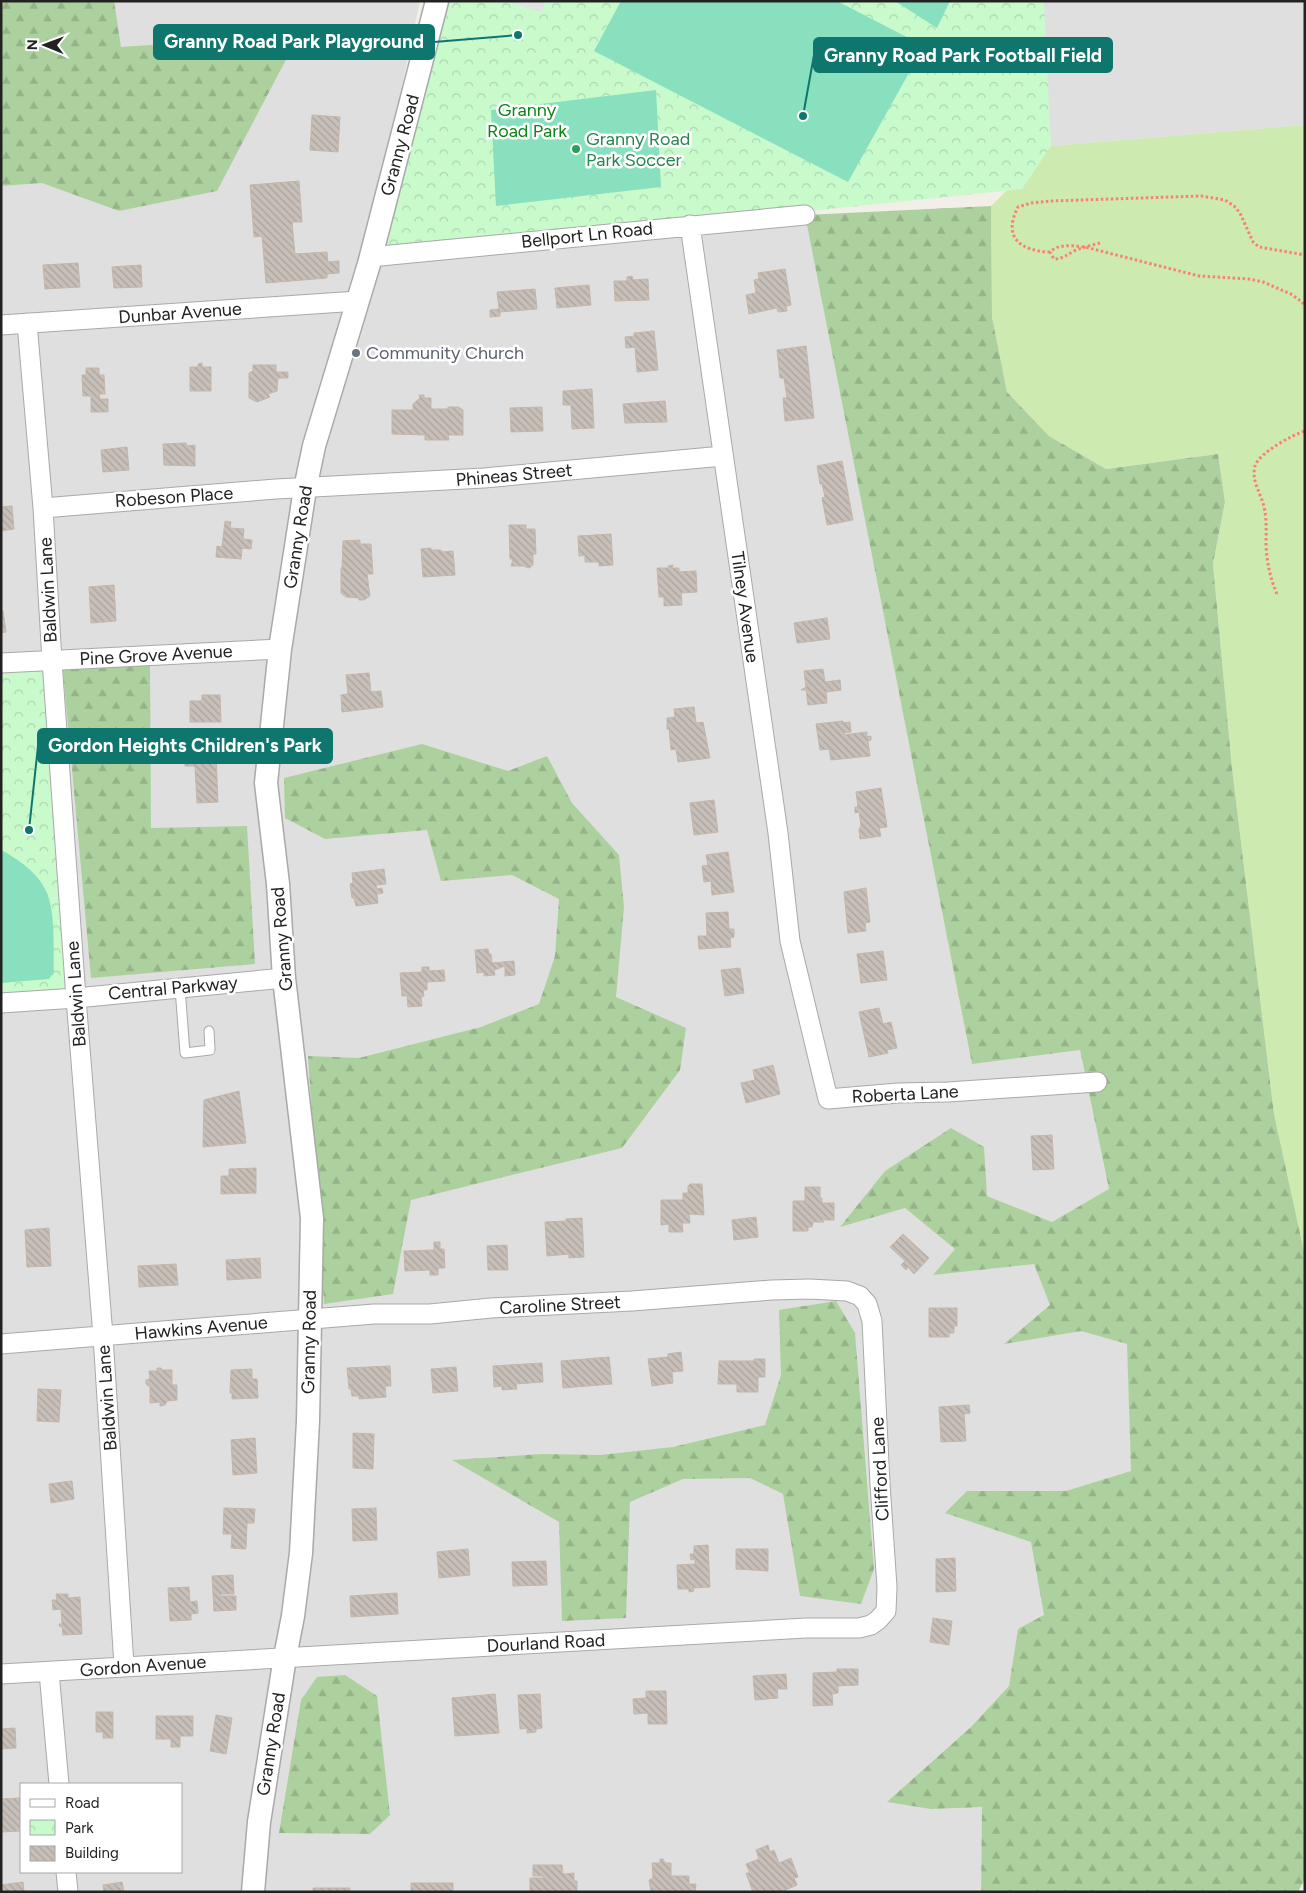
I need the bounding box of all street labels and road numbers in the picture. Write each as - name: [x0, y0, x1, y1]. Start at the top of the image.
- street label: Granny Road: [376, 92, 424, 198]
- street label: Bellport Ln Road: [520, 217, 654, 253]
- street label: Dunbar Avenue: [118, 298, 243, 328]
- street label: Phineas Street: [455, 459, 573, 491]
- street label: Robeson Place: [114, 482, 234, 512]
- street label: Granny Road: [279, 484, 317, 590]
- street label: Baldwin Lane: [34, 536, 62, 643]
- street label: Tilney Avenue: [726, 550, 764, 664]
- street label: Pine Grove Avenue: [79, 640, 233, 670]
- street label: Granny Road: [266, 886, 298, 992]
- street label: Baldwin Lane: [61, 940, 91, 1048]
- street label: Central Parkway: [107, 971, 239, 1005]
- street label: Roberta Lane: [851, 1080, 959, 1108]
- street label: Granny Road: [297, 1290, 321, 1394]
- street label: Caroline Street: [499, 1291, 621, 1319]
- street label: Hawkins Avenue: [134, 1311, 269, 1345]
- street label: Baldwin Lane: [92, 1344, 122, 1452]
- street label: Clifford Lane: [866, 1416, 894, 1522]
- street label: Dourland Road: [486, 1629, 606, 1657]
- street label: Gordon Avenue: [79, 1651, 207, 1681]
- street label: Granny Road: [252, 1691, 290, 1797]

